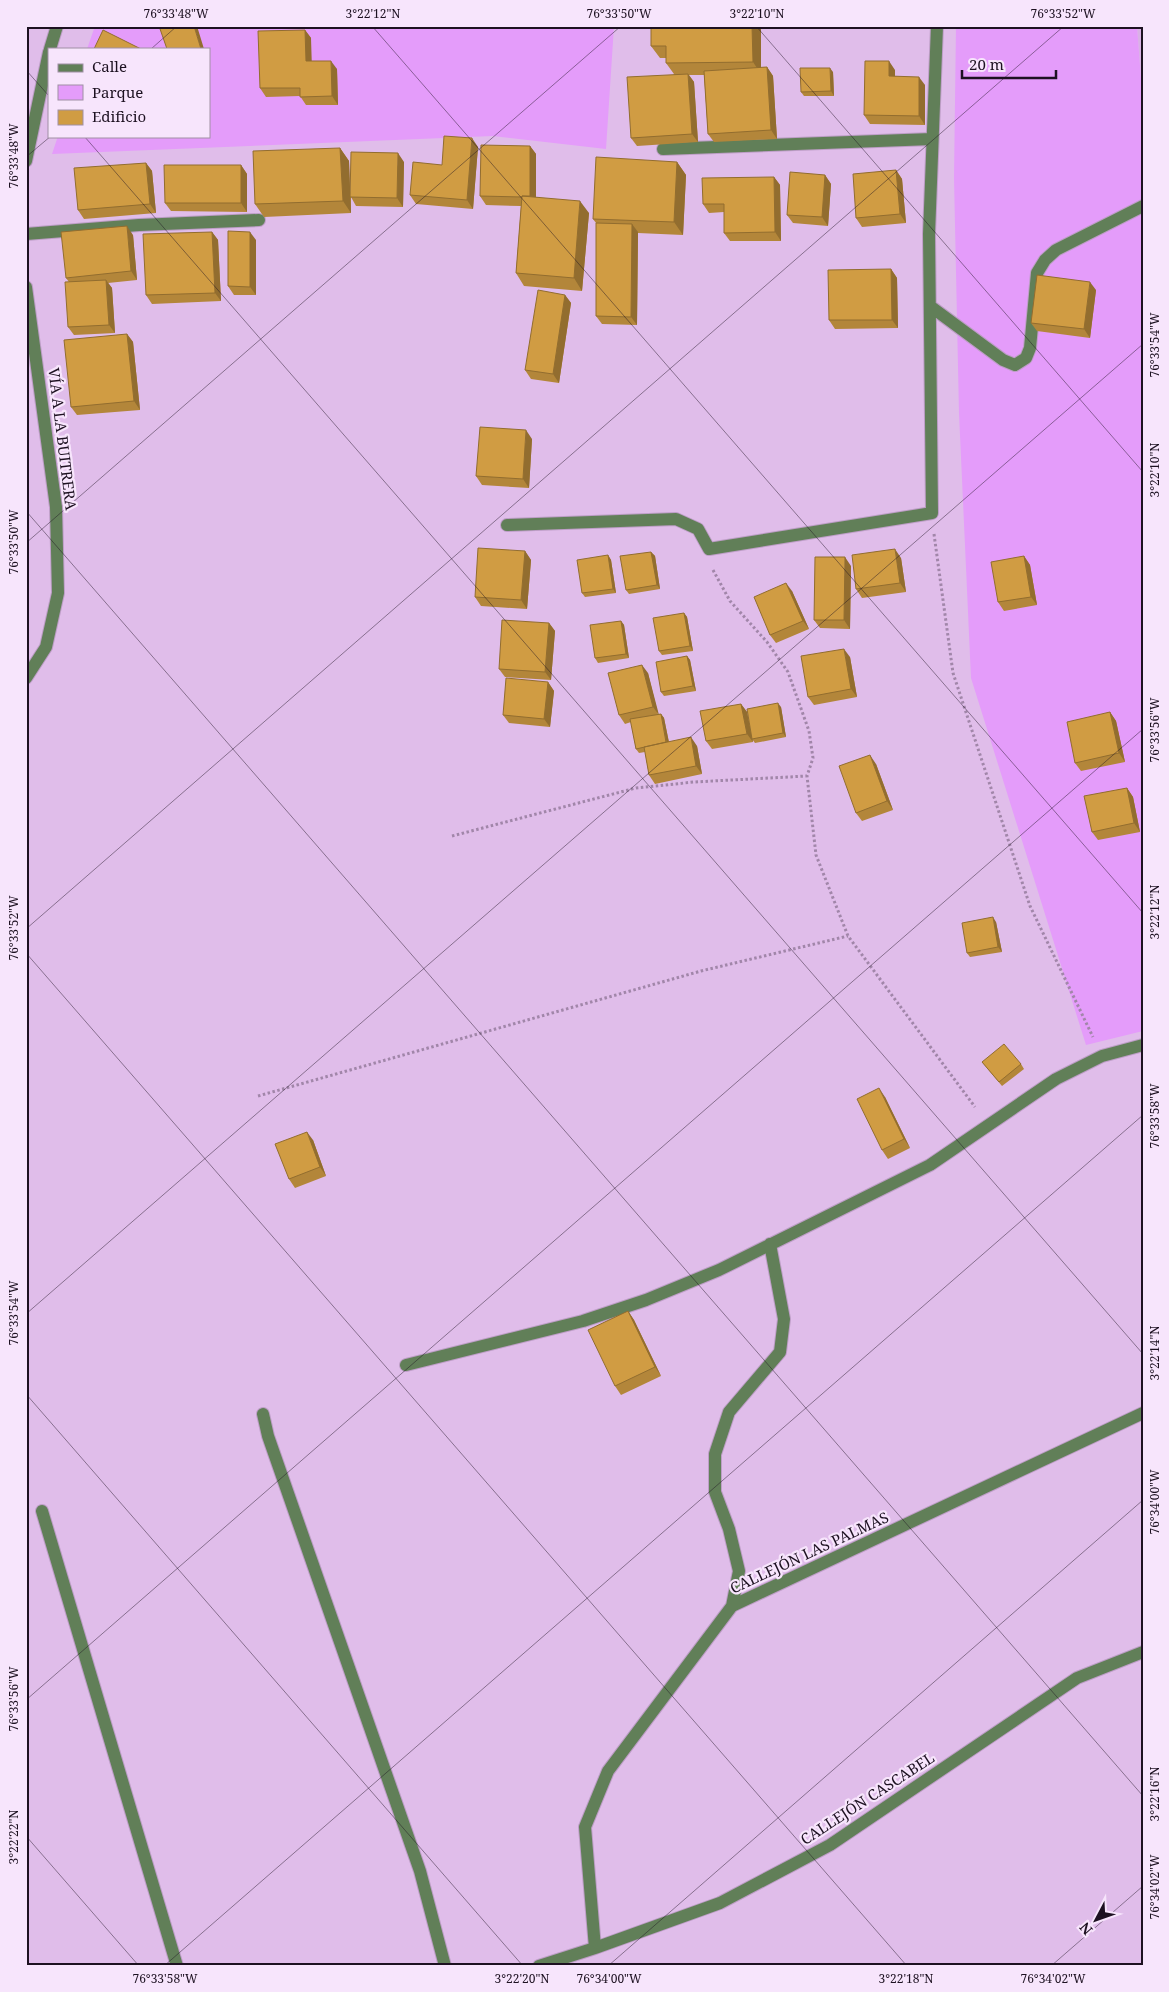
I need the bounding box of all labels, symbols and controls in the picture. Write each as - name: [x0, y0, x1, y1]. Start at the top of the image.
- text: 76°33'48"W: [143, 5, 209, 22]
- text: 3°22'12"N: [345, 5, 401, 22]
- text: 76°33'50"W: [586, 5, 652, 22]
- text: 3°22'10"N: [729, 5, 785, 22]
- text: 76°33'52"W: [1030, 5, 1096, 22]
- legend: [48, 48, 210, 138]
- scale bar: [962, 48, 1055, 80]
- text: 20 m: [969, 54, 1004, 74]
- text: Calle: [92, 56, 127, 76]
- text: Parque: [92, 82, 143, 102]
- text: Edificio: [92, 106, 146, 126]
- text: 76°33'48"W: [5, 123, 22, 189]
- text: 76°33'54"W: [1146, 312, 1163, 378]
- street label: VÍA A LA BUITRERA: [44, 367, 82, 512]
- text: 3°22'10"N: [1146, 442, 1163, 498]
- text: 76°33'50"W: [5, 509, 22, 575]
- text: 76°33'56"W: [1146, 697, 1163, 763]
- text: 3°22'12"N: [1146, 884, 1163, 940]
- text: 76°33'52"W: [5, 895, 22, 961]
- text: 76°33'58"W: [1146, 1083, 1163, 1149]
- text: 76°33'54"W: [5, 1280, 22, 1346]
- text: 3°22'14"N: [1146, 1325, 1163, 1381]
- text: 76°34'00"W: [1146, 1469, 1163, 1535]
- street label: CALLEJÓN LAS PALMAS: [727, 1506, 891, 1598]
- text: 76°33'56"W: [5, 1666, 22, 1732]
- street label: CALLEJÓN CASCABEL: [796, 1747, 938, 1849]
- text: 3°22'16"N: [1146, 1766, 1163, 1822]
- text: 3°22'22"N: [5, 1809, 22, 1865]
- text: 76°34'02"W: [1146, 1854, 1163, 1920]
- north arrow: [1072, 1894, 1122, 1944]
- text: N: [1075, 1918, 1097, 1939]
- text: 76°33'58"W: [132, 1970, 198, 1987]
- text: 3°22'20"N: [494, 1970, 550, 1987]
- text: 76°34'00"W: [576, 1970, 642, 1987]
- text: 3°22'18"N: [878, 1970, 934, 1987]
- text: 76°34'02"W: [1020, 1970, 1086, 1987]

